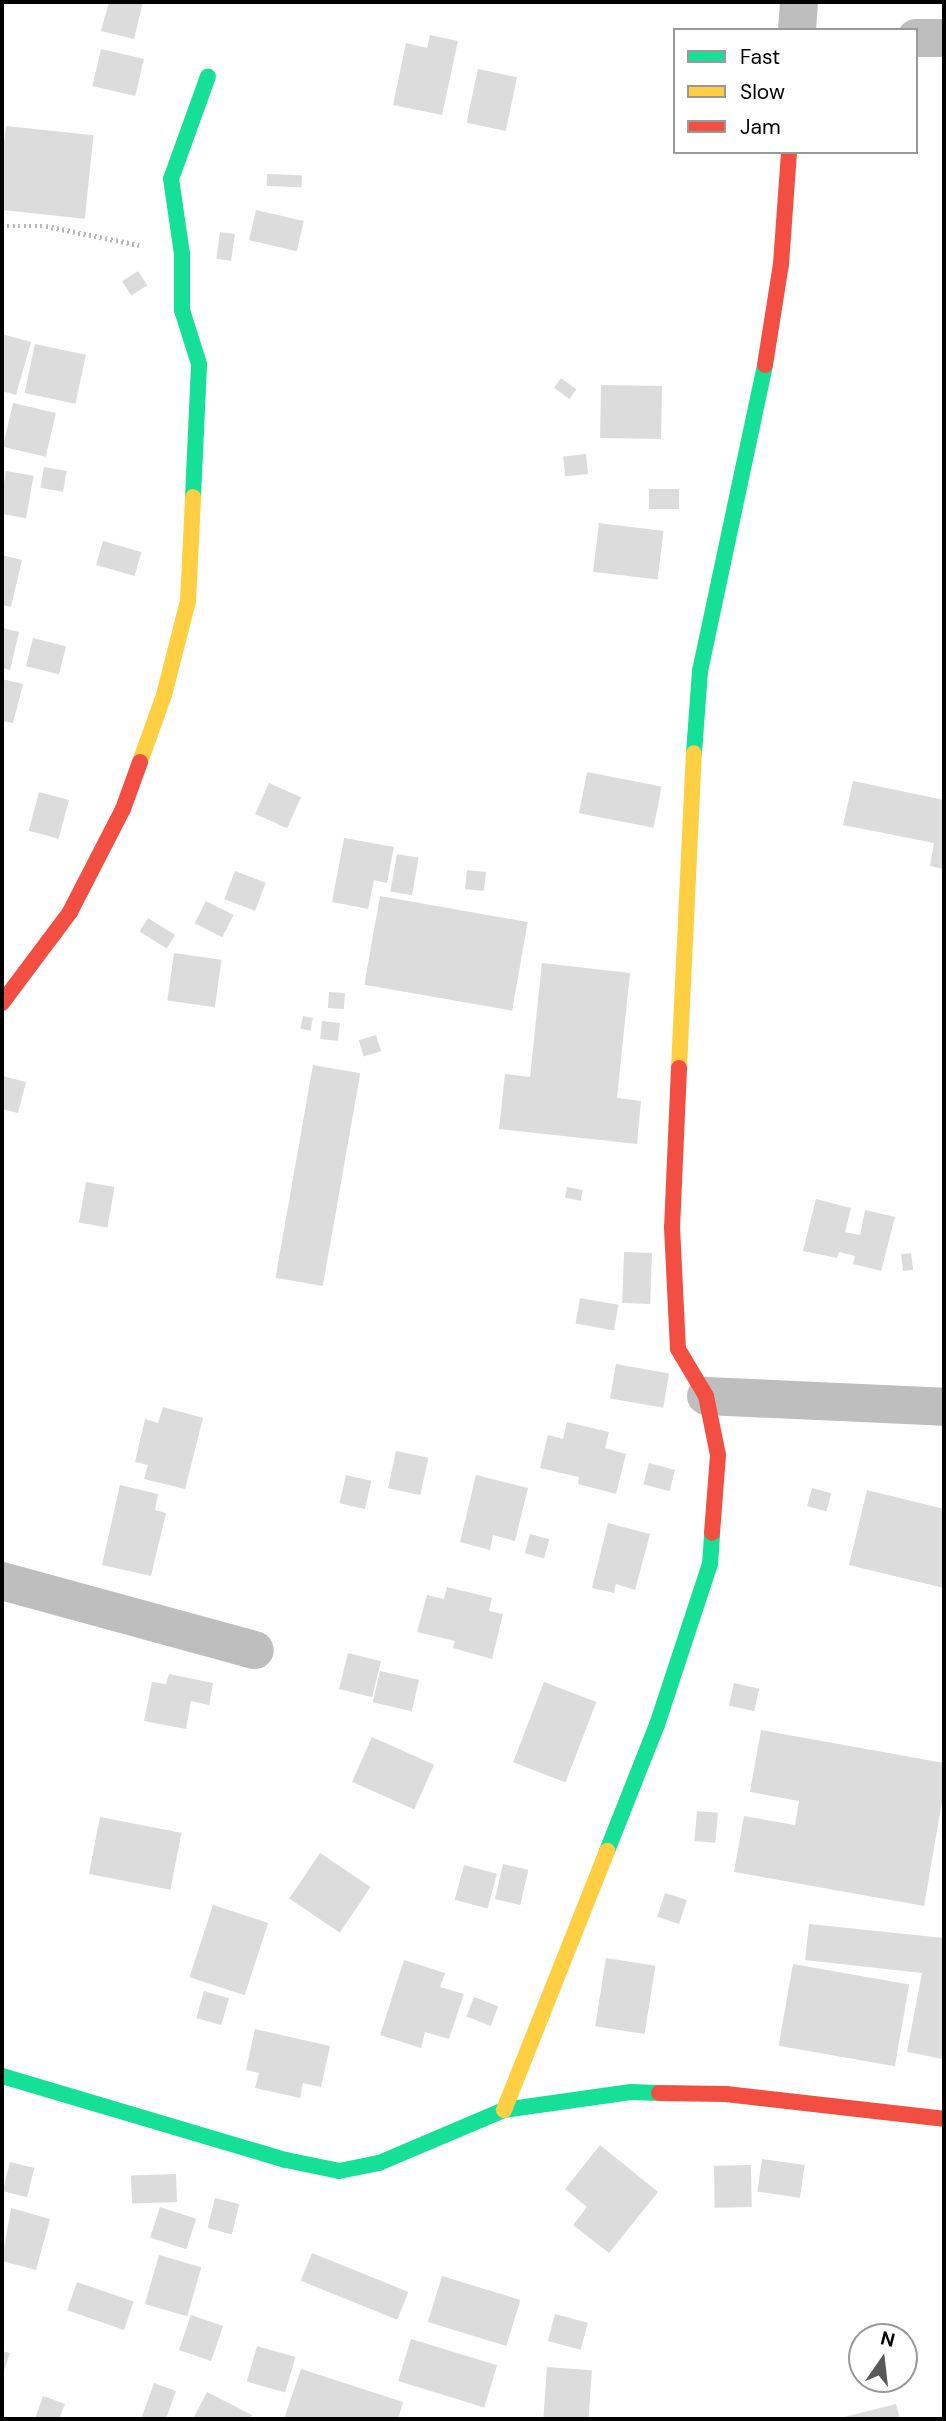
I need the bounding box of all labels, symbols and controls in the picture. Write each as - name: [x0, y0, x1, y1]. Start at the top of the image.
- legend: [673, 28, 918, 154]
- text: Fast: [740, 43, 780, 71]
- text: Slow: [740, 78, 785, 106]
- text: Jam: [740, 113, 781, 141]
- north arrow: [848, 2323, 918, 2393]
- text: N: [878, 2325, 897, 2353]

